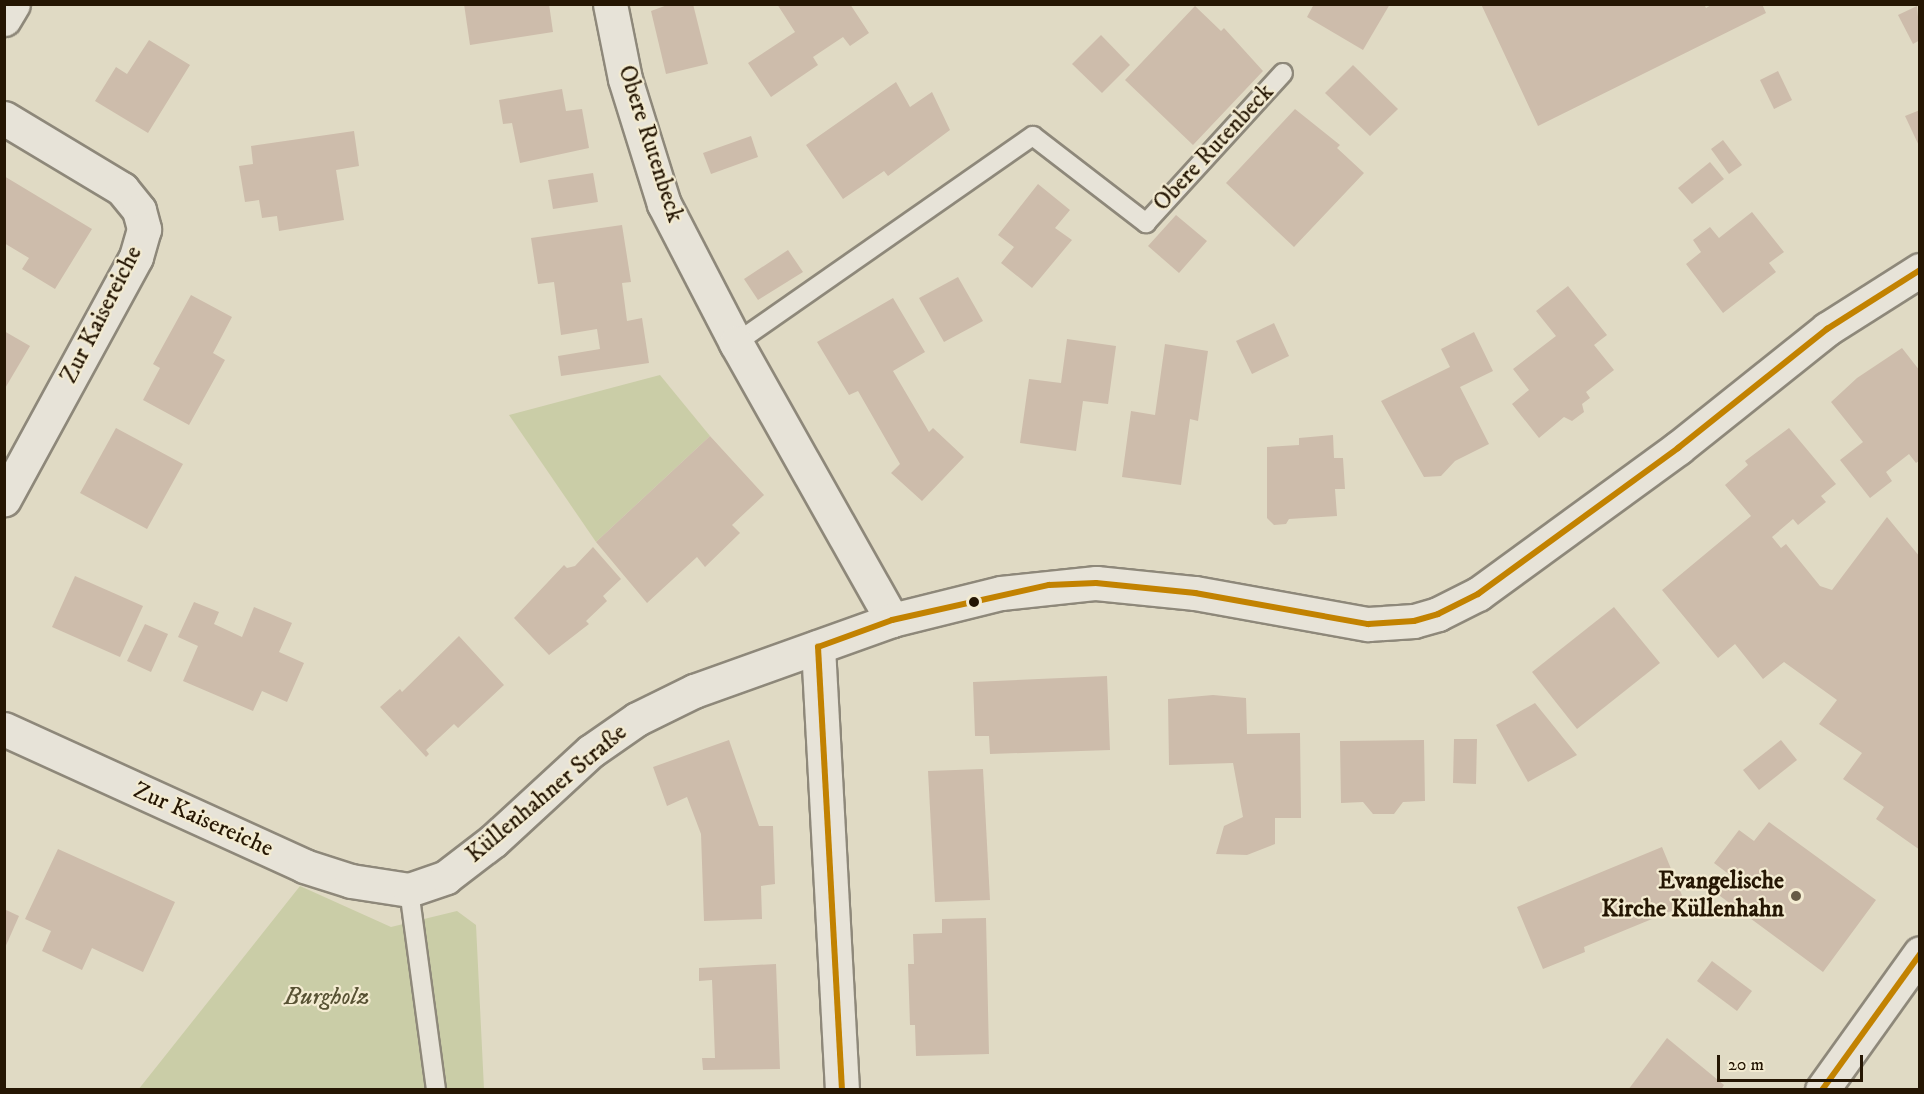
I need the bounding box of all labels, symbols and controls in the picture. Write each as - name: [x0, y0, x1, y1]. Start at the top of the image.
- street label: Obere Rutenbeck: [611, 62, 689, 226]
- street label: Obere Rutenbeck: [1148, 78, 1280, 218]
- street label: Zur Kaisereiche: [55, 242, 149, 388]
- unlabelled marker: [968, 596, 980, 608]
- street label: Küllenhahner Straße: [461, 718, 633, 870]
- street label: Zur Kaisereiche: [129, 776, 277, 864]
- place label: Evangelische Kirche Küllenhahn: [1601, 868, 1784, 924]
- marker: Evangelische Kirche Küllenhahn: [1789, 889, 1803, 903]
- park label: Burgholz: [284, 984, 370, 1012]
- scale bar: [1720, 1043, 1866, 1081]
- text: 20 m: [1728, 1054, 1764, 1076]

